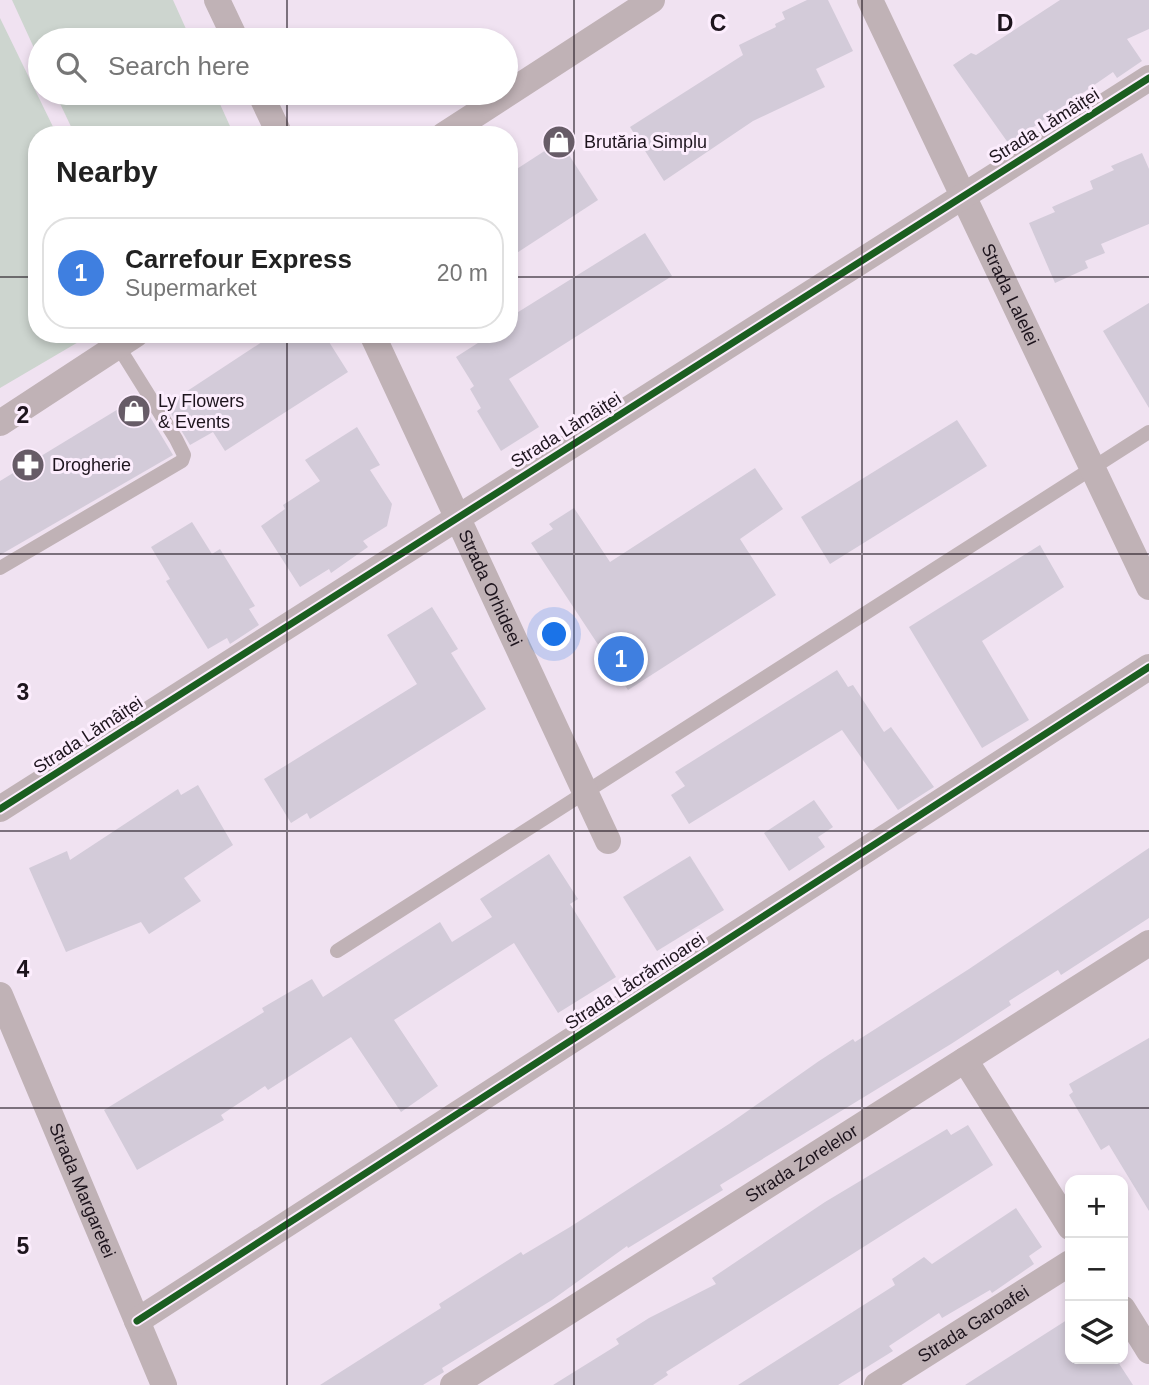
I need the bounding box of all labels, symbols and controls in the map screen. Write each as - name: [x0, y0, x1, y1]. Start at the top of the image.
- text: C: [710, 10, 726, 36]
- text: D: [997, 10, 1013, 36]
- search box: [28, 28, 518, 105]
- icon: search: [52, 48, 90, 86]
- text: Search here: [108, 51, 250, 81]
- street label: Strada Lămâiței: [985, 84, 1103, 168]
- shop icon: Brutăria Simplu: [540, 123, 578, 161]
- place label: Brutăria Simplu: [584, 132, 707, 152]
- text: Nearby: [56, 155, 158, 188]
- street label: Strada Lalelei: [977, 240, 1043, 348]
- text: Carrefour Express: [125, 244, 352, 274]
- text: 1: [75, 260, 87, 286]
- text: 20 m: [437, 260, 488, 286]
- text: Supermarket: [125, 275, 257, 301]
- street label: Strada Lămâiței: [507, 388, 625, 472]
- place label: Ly Flowers & Events: [158, 391, 244, 432]
- shop icon: Ly Flowers & Events: [115, 392, 153, 430]
- text: 2: [17, 402, 29, 428]
- pharmacy icon: Drogherie: [9, 446, 47, 484]
- place label: Drogherie: [52, 455, 131, 475]
- street label: Strada Orhideei: [454, 526, 526, 649]
- your location: [537, 617, 571, 651]
- pin: 1: [598, 633, 644, 685]
- text: 3: [17, 679, 29, 705]
- street label: Strada Lămâiței: [30, 692, 146, 778]
- street label: Strada Lăcrămioarei: [562, 928, 708, 1034]
- text: 4: [17, 956, 30, 982]
- street label: Strada Margaretei: [45, 1120, 119, 1261]
- street label: Strada Zorelelor: [742, 1121, 862, 1207]
- map controls: [1065, 1175, 1128, 1364]
- button: +: [1065, 1175, 1128, 1238]
- text: 5: [17, 1233, 30, 1259]
- button: −: [1065, 1238, 1128, 1301]
- street label: Strada Garoafei: [914, 1282, 1032, 1367]
- button: layers: [1065, 1301, 1128, 1364]

